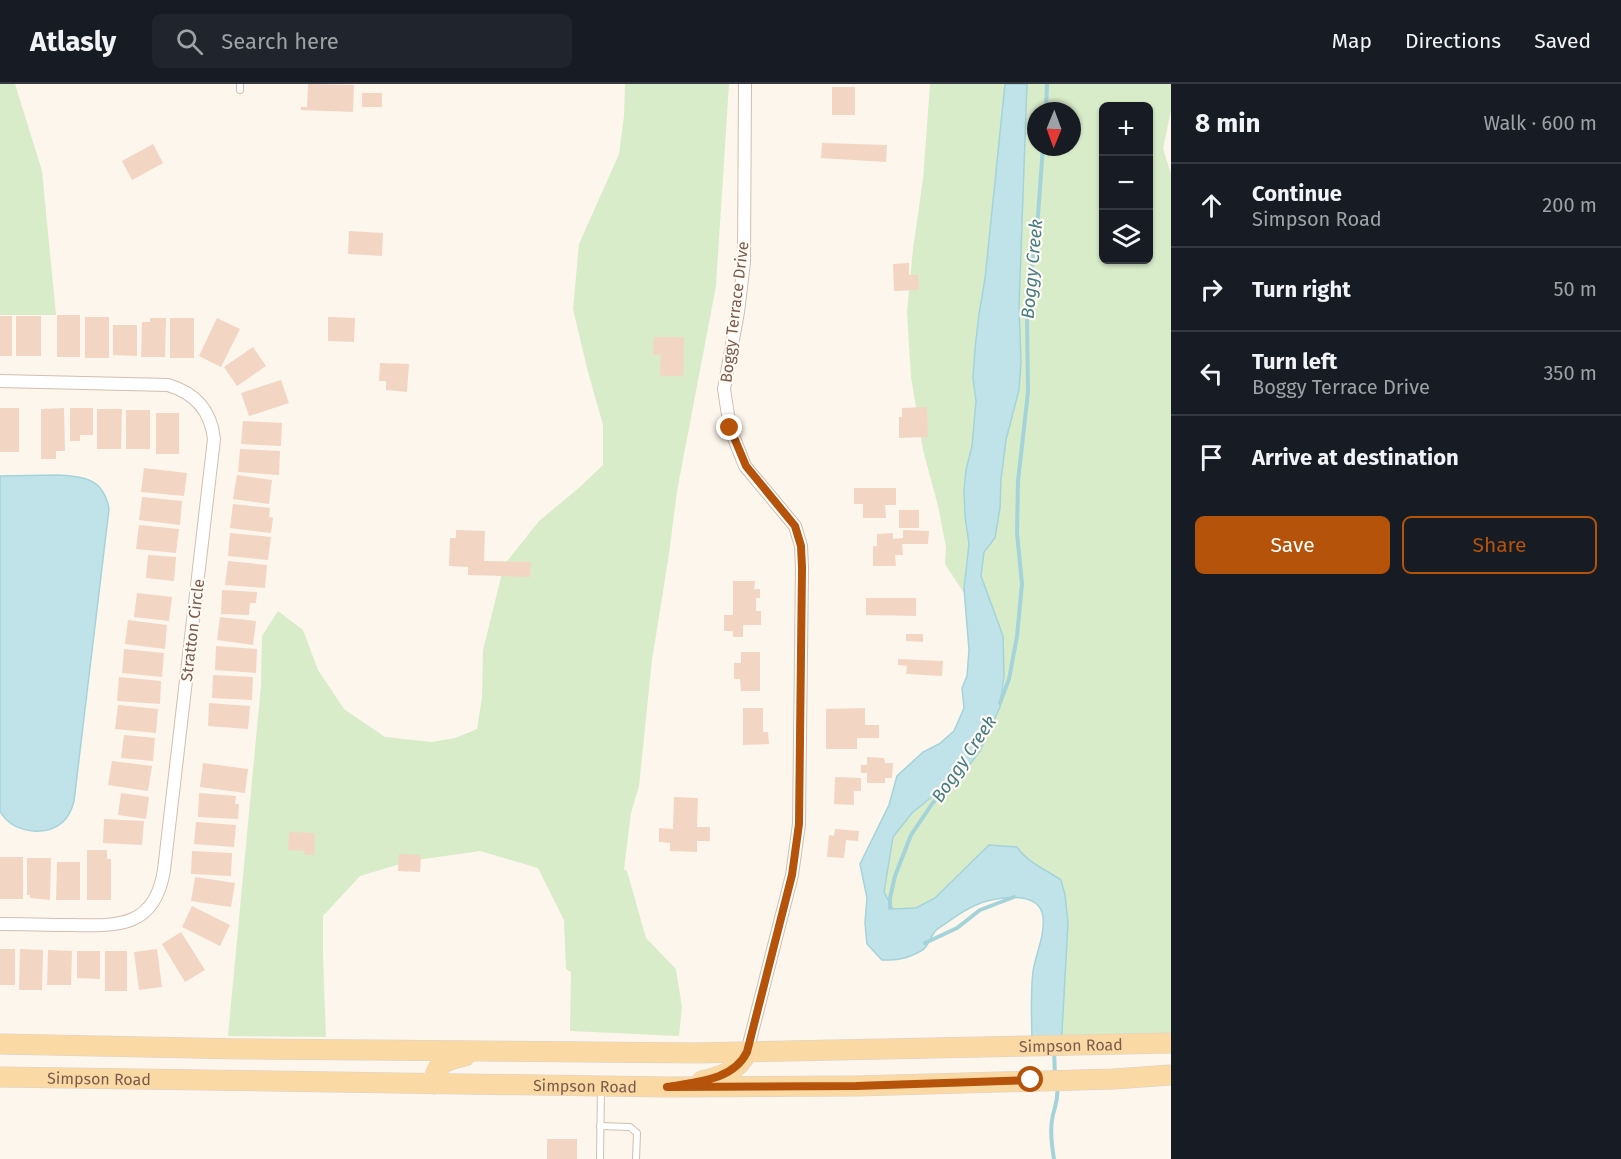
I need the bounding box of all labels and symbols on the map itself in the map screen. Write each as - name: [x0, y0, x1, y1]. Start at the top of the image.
- north arrow: [1027, 102, 1081, 156]
- water label: Boggy Creek: [1017, 218, 1047, 320]
- street label: Boggy Terrace Drive: [716, 240, 753, 384]
- route end: [716, 414, 742, 440]
- street label: Stratton Circle: [177, 578, 208, 682]
- water label: Boggy Creek: [927, 711, 1001, 807]
- street label: Simpson Road: [1019, 1035, 1123, 1056]
- route start: [1017, 1066, 1043, 1092]
- street label: Simpson Road: [47, 1069, 151, 1089]
- street label: Simpson Road: [533, 1076, 637, 1097]

